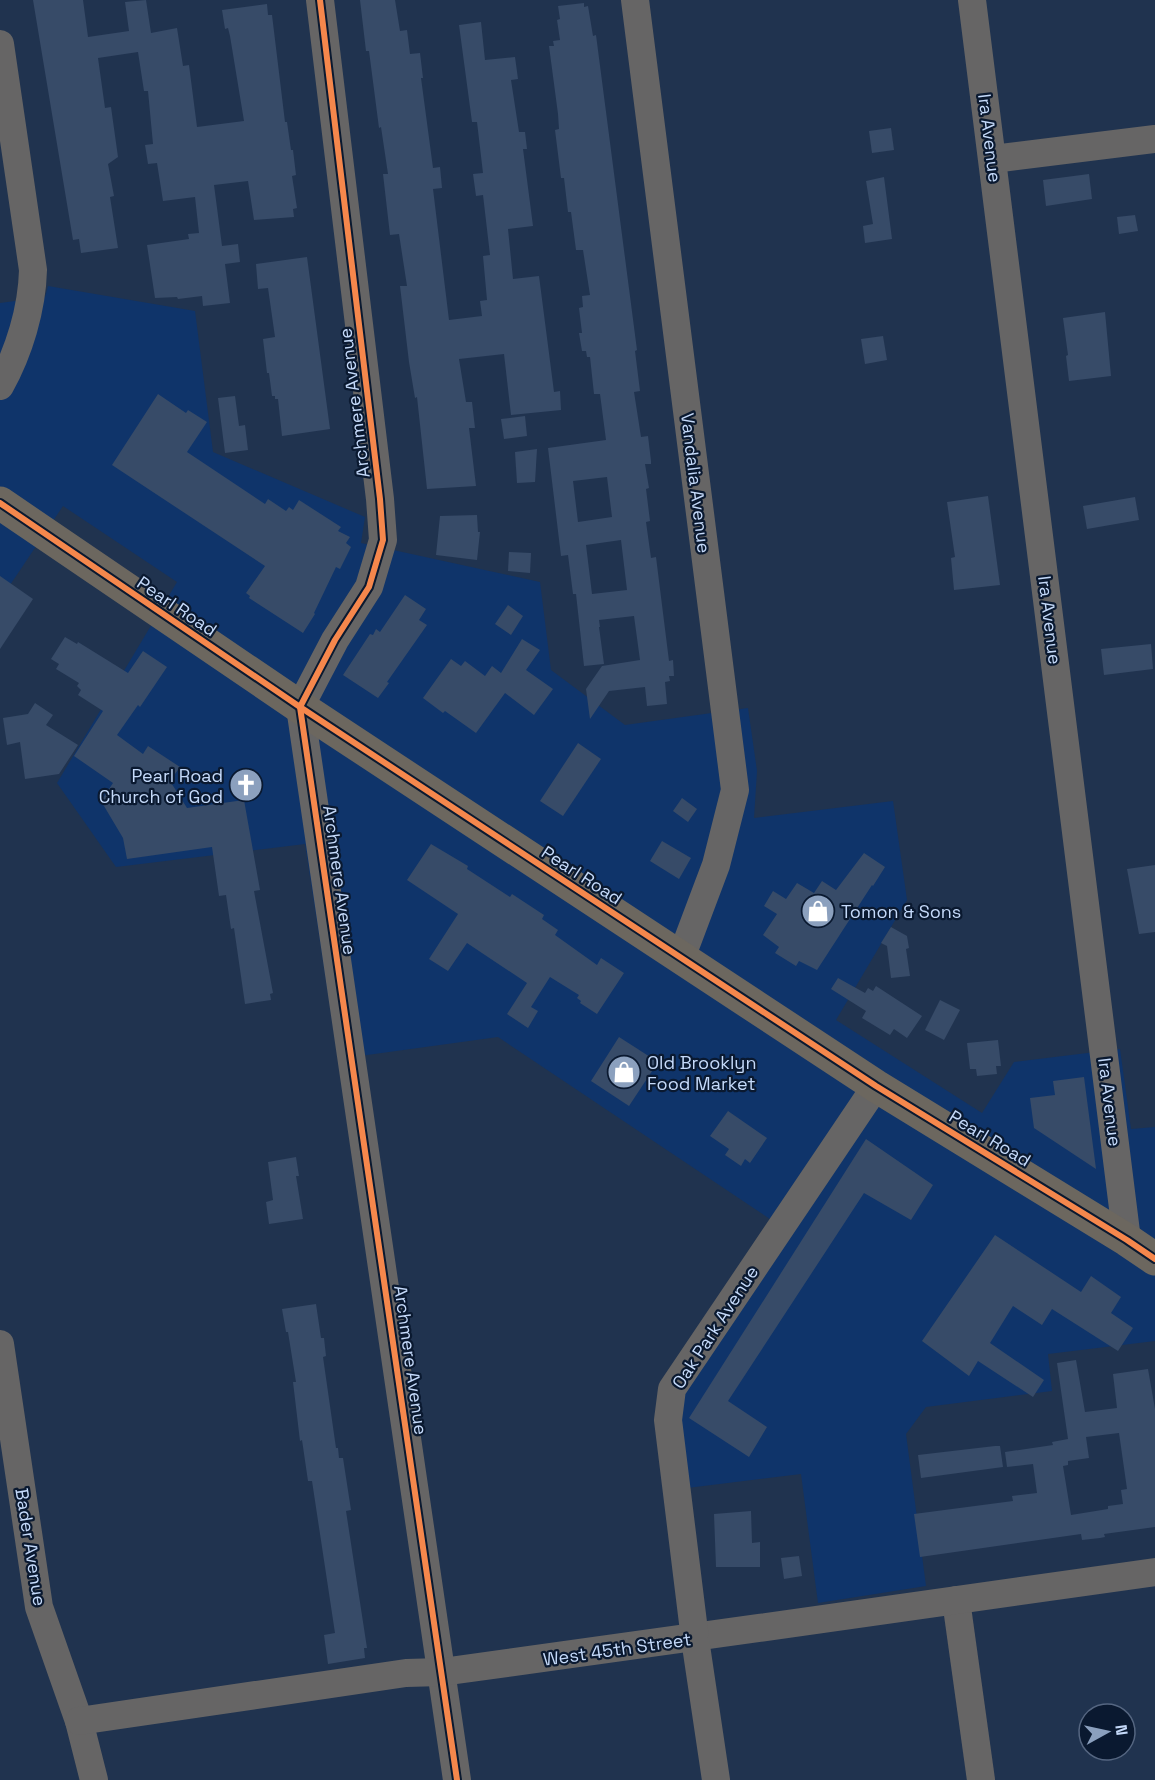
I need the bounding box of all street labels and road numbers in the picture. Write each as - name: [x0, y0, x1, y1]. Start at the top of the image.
- street label: Ira Avenue: [973, 92, 1007, 184]
- street label: Archmere Avenue: [333, 327, 375, 479]
- street label: Vandalia Avenue: [676, 412, 716, 554]
- street label: Pearl Road: [133, 571, 221, 641]
- street label: Ira Avenue: [1033, 574, 1067, 666]
- street label: Archmere Avenue: [318, 804, 362, 956]
- street label: Pearl Road: [537, 840, 627, 910]
- street label: Ira Avenue: [1093, 1056, 1127, 1148]
- street label: Pearl Road: [945, 1105, 1035, 1171]
- street label: Oak Park Avenue: [667, 1261, 763, 1393]
- street label: Archmere Avenue: [389, 1284, 433, 1436]
- street label: Bader Avenue: [10, 1486, 52, 1608]
- street label: West 45th Street: [541, 1627, 693, 1671]

